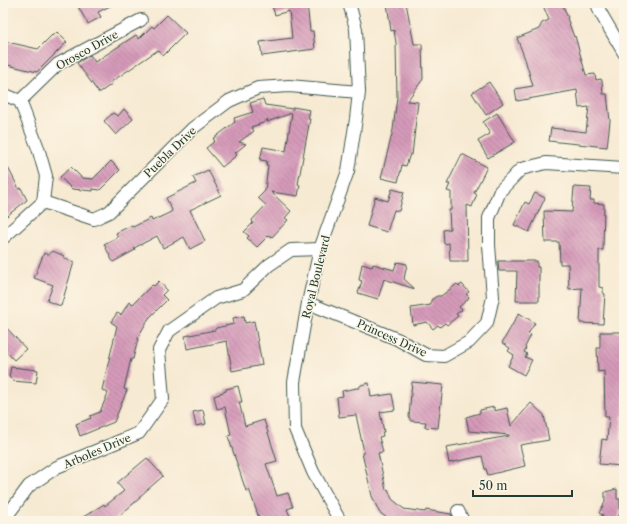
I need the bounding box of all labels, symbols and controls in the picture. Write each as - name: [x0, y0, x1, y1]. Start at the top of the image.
- street label: Orosco Drive: [53, 27, 121, 73]
- street label: Puebla Drive: [141, 124, 199, 180]
- street label: Royal Boulevard: [299, 234, 333, 320]
- street label: Princess Drive: [355, 316, 429, 360]
- street label: Arboles Drive: [60, 431, 133, 472]
- scale bar: [473, 472, 572, 498]
- text: 50 m: [479, 478, 508, 493]

